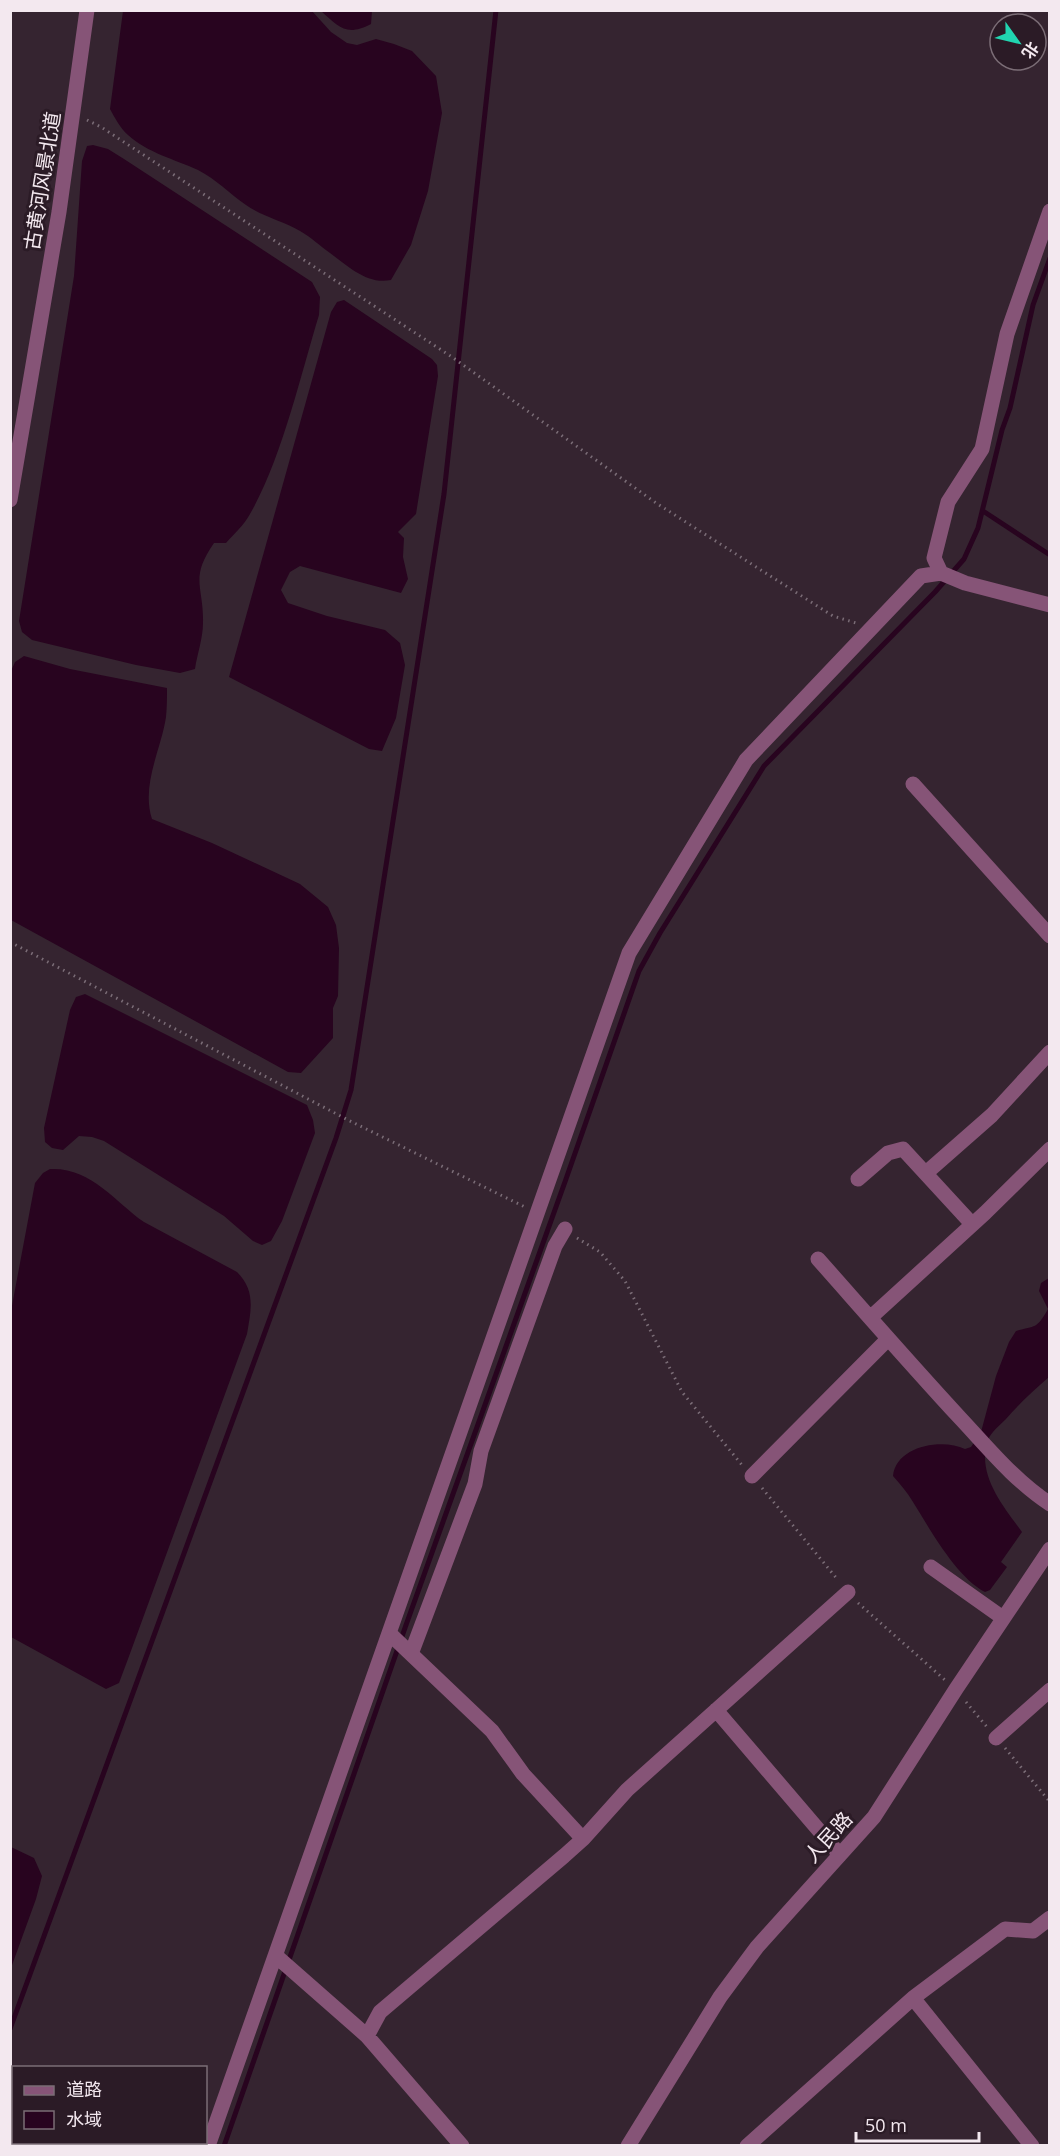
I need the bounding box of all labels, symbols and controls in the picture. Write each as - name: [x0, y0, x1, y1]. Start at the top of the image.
- north arrow: [988, 12, 1048, 72]
- text: 北: [1017, 38, 1044, 63]
- street label: 古黄河风景北道: [18, 110, 66, 252]
- street label: 人民路: [798, 1806, 858, 1868]
- legend: [12, 2066, 207, 2144]
- text: 道路: [66, 2077, 102, 2101]
- scale bar: [856, 2105, 979, 2143]
- text: 水域: [66, 2107, 102, 2131]
- text: 50 m: [865, 2113, 907, 2137]

